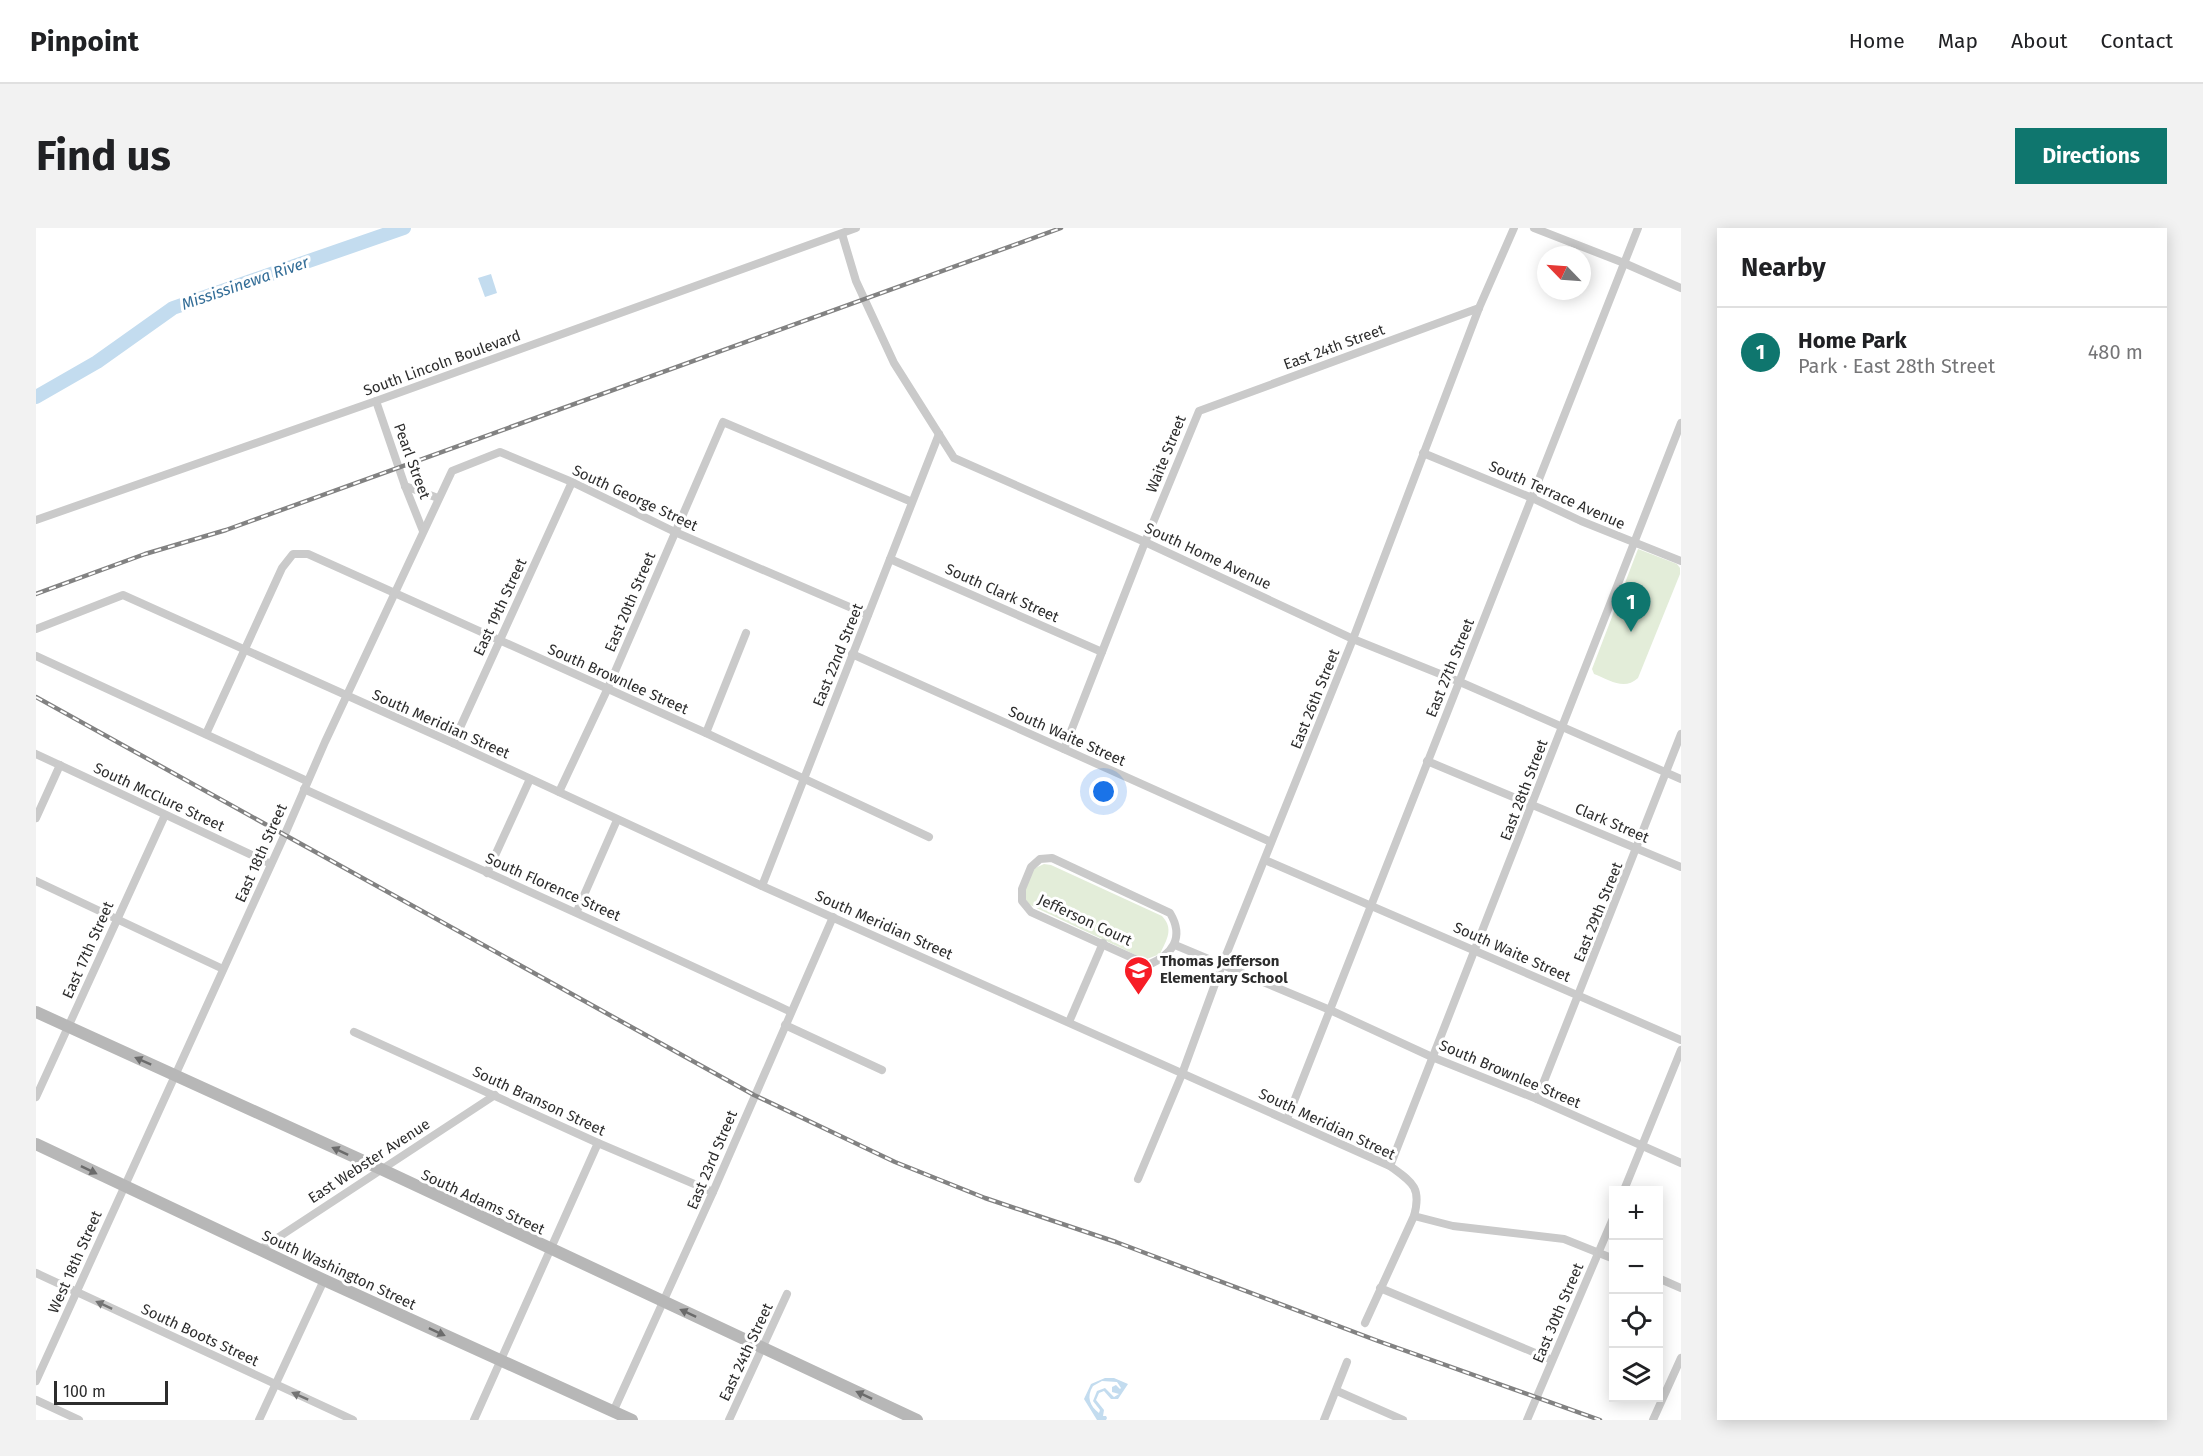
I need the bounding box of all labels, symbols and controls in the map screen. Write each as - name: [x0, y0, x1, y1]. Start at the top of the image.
- text: Pinpoint: [30, 25, 139, 58]
- text: Home: [1849, 28, 1905, 54]
- text: Map: [1938, 28, 1978, 54]
- text: About: [2011, 28, 2068, 54]
- text: Contact: [2101, 28, 2173, 54]
- button: Directions: [2015, 128, 2167, 184]
- text: Find us: [36, 131, 171, 181]
- north arrow: [1537, 246, 1591, 300]
- water label: Mississinewa River: [179, 252, 312, 314]
- text: Nearby: [1741, 252, 1826, 283]
- street label: East 24th Street: [1281, 320, 1387, 374]
- street label: South Lincoln Boulevard: [361, 326, 523, 400]
- text: Home Park: [1798, 327, 1907, 354]
- text: 1: [1756, 340, 1765, 364]
- text: 480 m: [2088, 340, 2143, 364]
- text: Park · East 28th Street: [1798, 354, 1995, 378]
- street label: Waite Street: [1142, 412, 1190, 496]
- street label: Pearl Street: [390, 421, 434, 502]
- street label: South Terrace Avenue: [1486, 457, 1628, 533]
- street label: South George Street: [569, 461, 701, 535]
- street label: South Home Avenue: [1142, 519, 1274, 593]
- street label: East 20th Street: [601, 549, 659, 655]
- street label: East 19th Street: [470, 555, 531, 659]
- street label: South Clark Street: [942, 560, 1062, 626]
- pin: 1: [1612, 582, 1650, 632]
- street label: East 22nd Street: [809, 600, 867, 709]
- street label: East 27th Street: [1422, 615, 1478, 720]
- street label: South Brownlee Street: [545, 640, 692, 718]
- street label: East 26th Street: [1287, 646, 1344, 752]
- street label: South Meridian Street: [369, 686, 513, 763]
- street label: South Waite Street: [1006, 702, 1129, 770]
- street label: East 28th Street: [1496, 736, 1552, 843]
- street label: South McClure Street: [91, 759, 228, 835]
- your location: [1089, 777, 1118, 806]
- street label: Clark Street: [1572, 799, 1652, 847]
- street label: East 18th Street: [231, 800, 291, 905]
- street label: South Florence Street: [483, 849, 624, 925]
- street label: East 29th Street: [1570, 859, 1626, 965]
- street label: South Meridian Street: [812, 887, 956, 964]
- street label: Jefferson Court: [1035, 890, 1135, 950]
- street label: East 17th Street: [59, 898, 118, 1001]
- street label: South Waite Street: [1451, 918, 1574, 986]
- place label: Thomas Jefferson Elementary School: [1160, 952, 1288, 987]
- school or university icon: Thomas Jefferson Elementary School: [1123, 954, 1155, 996]
- street label: South Brownlee Street: [1437, 1036, 1584, 1112]
- one-way arrow: [134, 1056, 152, 1065]
- street label: South Branson Street: [470, 1062, 609, 1140]
- street label: South Meridian Street: [1256, 1084, 1399, 1164]
- street label: East 23rd Street: [683, 1107, 741, 1212]
- street label: East Webster Avenue: [305, 1115, 433, 1207]
- one-way arrow: [331, 1146, 348, 1155]
- one-way arrow: [80, 1165, 97, 1174]
- street label: South Adams Street: [418, 1166, 548, 1239]
- map controls: [1609, 1186, 1663, 1402]
- button: +: [1609, 1186, 1663, 1240]
- street label: West 18th Street: [44, 1207, 106, 1316]
- street label: South Washington Street: [259, 1226, 419, 1314]
- button: −: [1609, 1240, 1663, 1294]
- street label: East 30th Street: [1529, 1260, 1587, 1366]
- button: locate: [1609, 1294, 1663, 1348]
- one-way arrow: [95, 1300, 112, 1309]
- street label: South Boots Street: [138, 1300, 262, 1370]
- street label: East 24th Street: [715, 1300, 777, 1404]
- one-way arrow: [679, 1308, 696, 1317]
- one-way arrow: [428, 1327, 445, 1336]
- button: layers: [1609, 1348, 1663, 1402]
- scale bar: [54, 1378, 168, 1406]
- text: 100 m: [63, 1382, 106, 1401]
- one-way arrow: [290, 1391, 308, 1401]
- one-way arrow: [856, 1391, 873, 1400]

